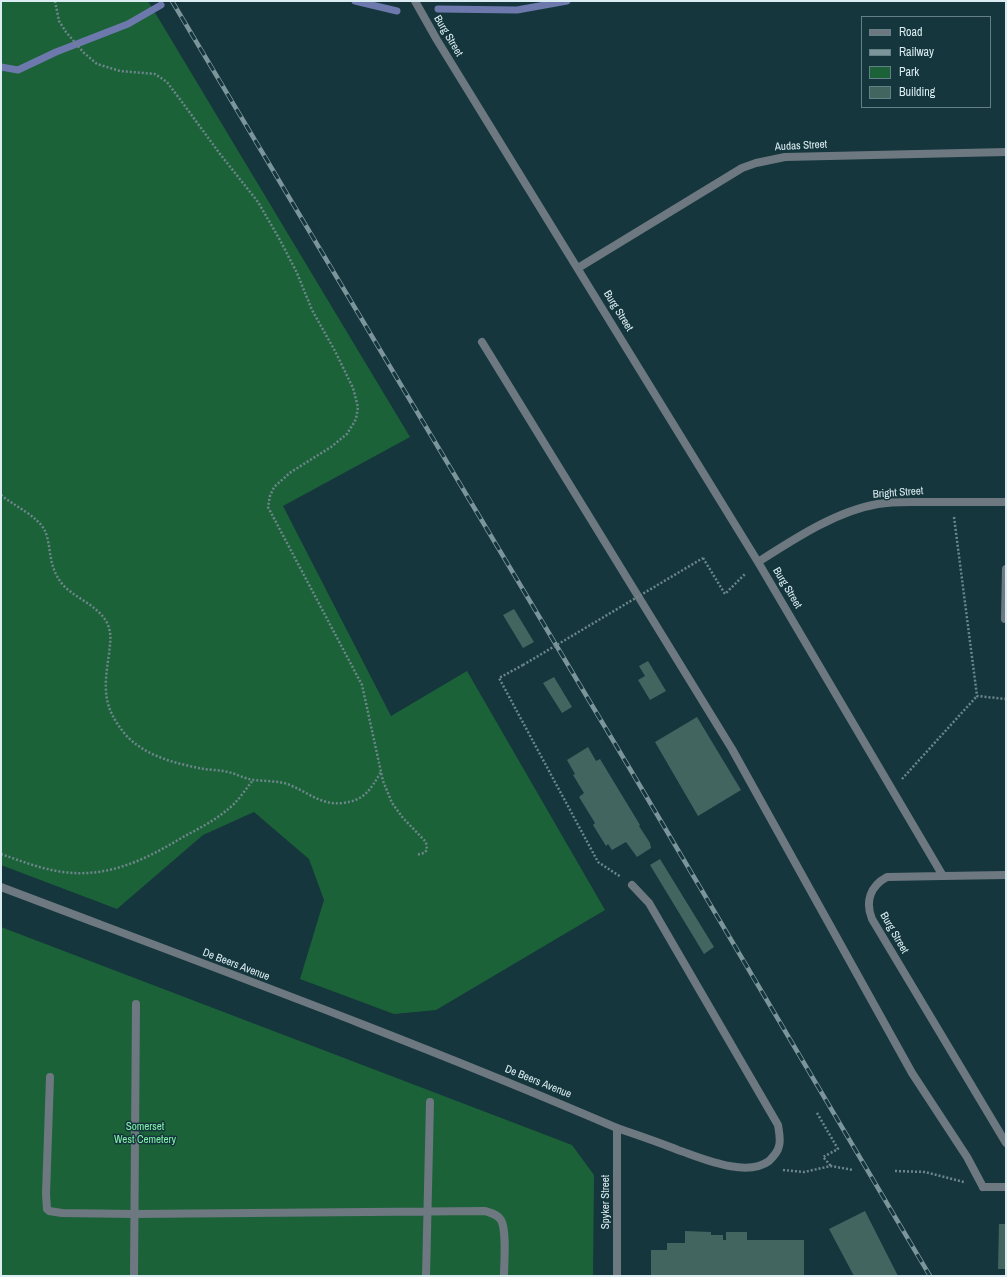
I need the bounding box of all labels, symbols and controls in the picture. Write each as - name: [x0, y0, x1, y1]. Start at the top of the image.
- street label: Burg Street: [431, 13, 465, 59]
- legend: [861, 16, 991, 108]
- text: Road: [899, 24, 923, 40]
- text: Railway: [899, 44, 934, 60]
- text: Park: [899, 64, 919, 80]
- text: Building: [899, 84, 935, 100]
- street label: Audas Street: [775, 138, 827, 154]
- street label: Burg Street: [600, 288, 636, 334]
- street label: Bright Street: [872, 485, 924, 501]
- street label: Burg Street: [770, 565, 804, 611]
- street label: Burg Street: [877, 910, 911, 956]
- street label: De Beers Avenue: [201, 946, 271, 984]
- street label: De Beers Avenue: [503, 1063, 573, 1101]
- park label: Somerset West Cemetery: [114, 1120, 176, 1146]
- street label: Spyker Street: [599, 1175, 613, 1229]

